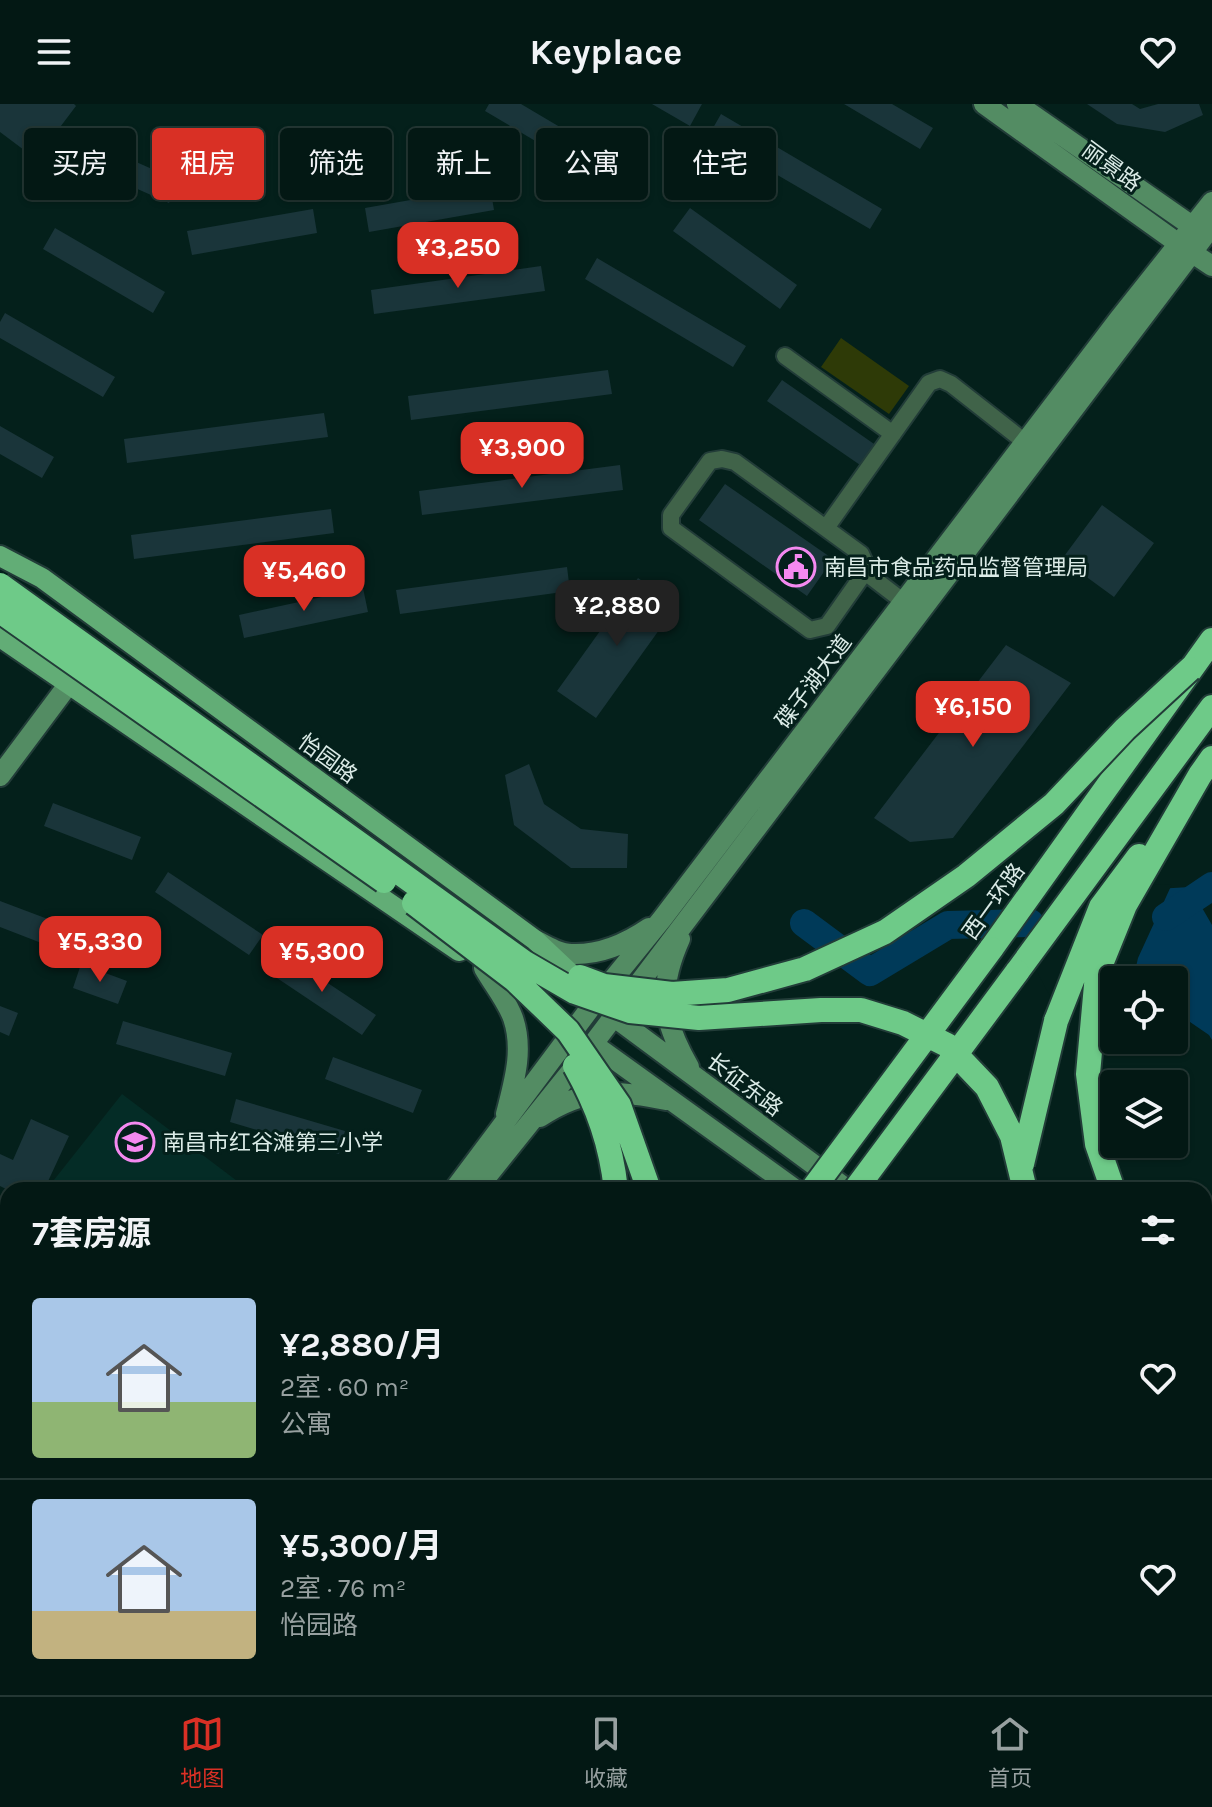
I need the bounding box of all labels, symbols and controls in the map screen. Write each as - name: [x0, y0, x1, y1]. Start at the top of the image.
- icon: menu: [32, 30, 76, 74]
- icon: heart: [1136, 30, 1180, 74]
- text: Keyplace: [530, 31, 682, 73]
- chip: 买房: [24, 128, 136, 200]
- chip: 租房: [152, 128, 264, 200]
- chip: 筛选: [280, 128, 392, 200]
- chip: 新上: [408, 128, 520, 200]
- chip: 公寓: [536, 128, 648, 200]
- chip: 住宅: [664, 128, 776, 200]
- street label: 丽景路: [1077, 137, 1146, 197]
- pin: ¥3,250: [393, 222, 523, 290]
- text: ¥3,250: [415, 232, 501, 263]
- pin: ¥3,900: [457, 422, 587, 490]
- text: ¥3,900: [479, 432, 565, 463]
- pin: ¥5,460: [239, 545, 369, 613]
- public building icon: 南昌市食品药品监督管理局: [775, 546, 817, 588]
- text: ¥5,460: [262, 555, 346, 586]
- place label: 南昌市食品药品监督管理局: [824, 555, 1088, 581]
- pin: ¥2,880: [552, 580, 682, 648]
- text: ¥2,880: [573, 590, 661, 621]
- street label: 碟子湖大道: [770, 630, 857, 733]
- pin: ¥6,150: [908, 681, 1038, 749]
- text: ¥6,150: [934, 691, 1012, 722]
- street label: 怡园路: [293, 729, 362, 789]
- street label: 西一环路: [957, 858, 1030, 945]
- pin: ¥5,330: [35, 916, 165, 984]
- text: ¥5,330: [57, 926, 143, 957]
- pin: ¥5,300: [257, 926, 387, 994]
- text: ¥5,300: [279, 936, 365, 967]
- map controls: [1100, 966, 1188, 1158]
- button: locate: [1100, 966, 1188, 1054]
- street label: 长征东路: [701, 1048, 787, 1122]
- button: layers: [1100, 1070, 1188, 1158]
- school or university icon: 南昌市红谷滩第三小学: [114, 1121, 156, 1163]
- place label: 南昌市红谷滩第三小学: [163, 1130, 383, 1156]
- icon: filters: [1136, 1208, 1180, 1252]
- text: 7套房源: [32, 1214, 151, 1254]
- text: ¥2,880/月: [280, 1325, 445, 1365]
- icon: home: [96, 1330, 192, 1426]
- icon: heart: [1136, 1356, 1180, 1400]
- text: 2室 · 60 m²: [280, 1372, 409, 1403]
- text: 公寓: [280, 1409, 332, 1440]
- text: ¥5,300/月: [280, 1526, 443, 1566]
- icon: home: [96, 1531, 192, 1627]
- icon: heart: [1136, 1557, 1180, 1601]
- text: 2室 · 76 m²: [280, 1573, 406, 1604]
- text: 怡园路: [280, 1610, 358, 1641]
- tab: 地图: [180, 1712, 224, 1792]
- tab: 收藏: [584, 1712, 628, 1792]
- tab: 首页: [988, 1712, 1032, 1792]

